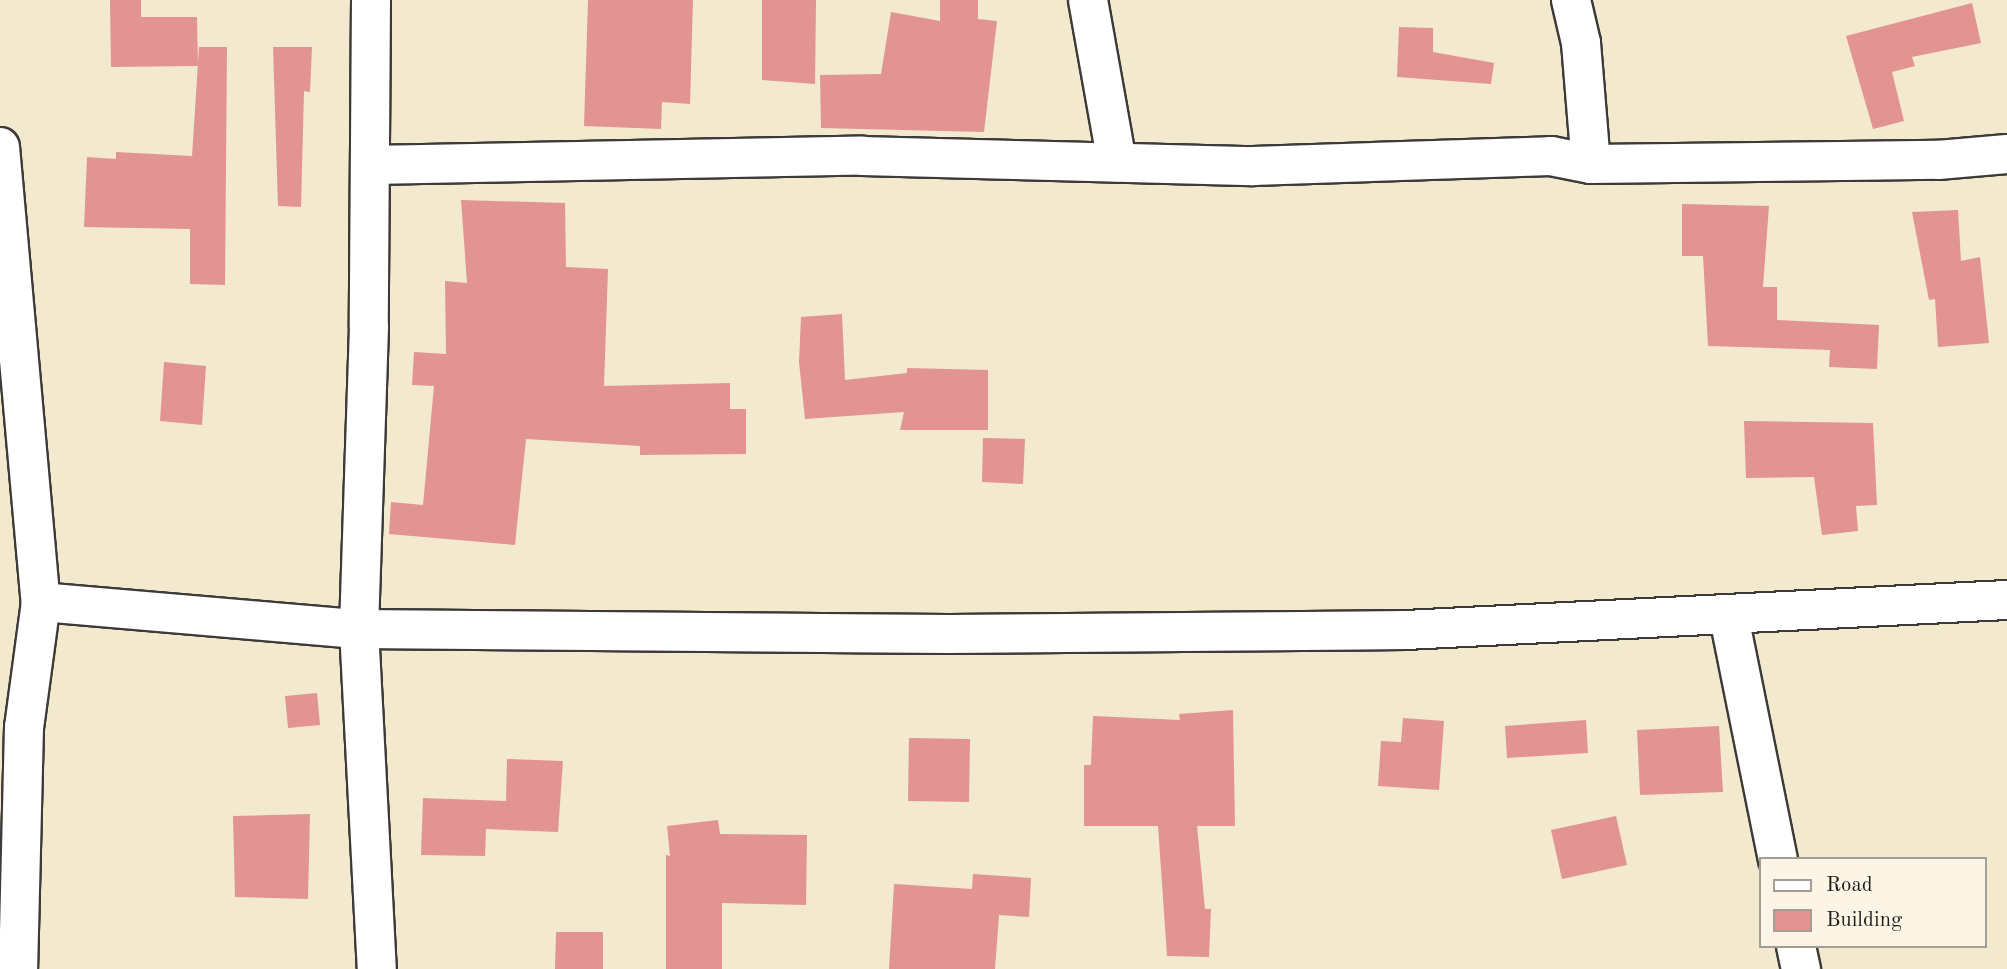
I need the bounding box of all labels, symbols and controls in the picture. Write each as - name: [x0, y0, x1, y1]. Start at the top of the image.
- legend: [1758, 857, 1986, 948]
- text: Road: [1826, 875, 1873, 896]
- text: Building: [1826, 910, 1902, 931]

